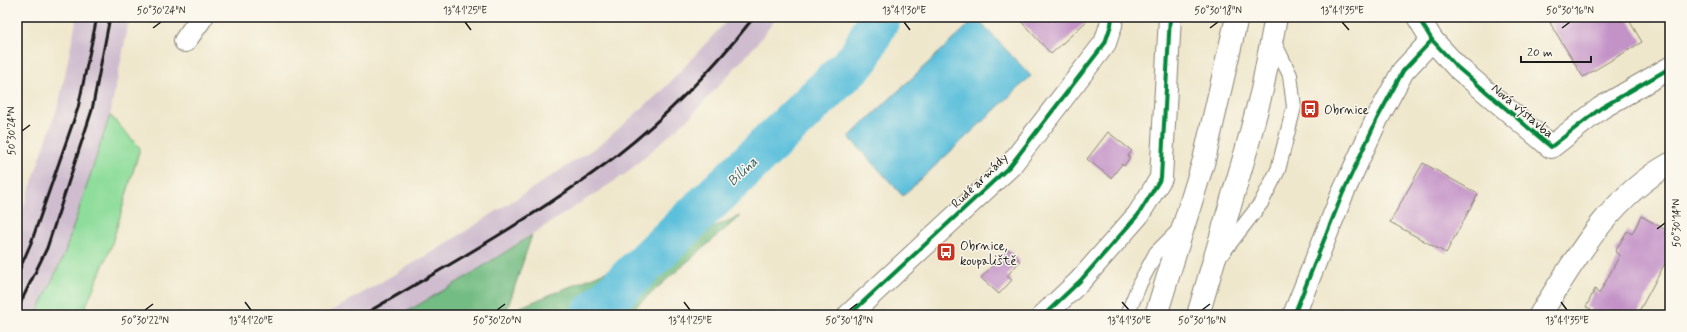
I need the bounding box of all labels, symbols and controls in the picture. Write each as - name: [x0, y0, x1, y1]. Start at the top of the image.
- text: 50°30'24"N: [137, 4, 186, 18]
- text: 13°41'25"E: [443, 4, 487, 18]
- text: 13°41'30"E: [882, 4, 926, 18]
- text: 50°30'18"N: [1194, 4, 1242, 18]
- text: 13°41'35"E: [1320, 4, 1364, 18]
- text: 50°30'16"N: [1546, 4, 1594, 18]
- scale bar: [1521, 38, 1591, 64]
- text: 20 m: [1527, 45, 1553, 61]
- street label: Nová výstavba: [1487, 80, 1557, 142]
- bus stop icon: Obrnice: [1299, 98, 1321, 120]
- place label: Obrnice: [1324, 102, 1369, 119]
- text: 50°30'24"N: [5, 106, 19, 155]
- street label: Rudé armády: [948, 149, 1012, 212]
- water label: Bílina: [724, 153, 762, 190]
- text: 50°30'14"N: [1670, 199, 1684, 247]
- place label: Obrnice, koupaliště: [960, 238, 1017, 270]
- bus stop icon: Obrnice, koupaliště: [935, 241, 957, 263]
- text: 50°30'22"N: [121, 314, 169, 328]
- text: 13°41'20"E: [229, 314, 273, 328]
- text: 50°30'20"N: [473, 314, 522, 328]
- text: 13°41'25"E: [668, 314, 712, 328]
- text: 50°30'18"N: [825, 314, 873, 328]
- text: 13°41'30"E: [1107, 314, 1151, 328]
- text: 50°30'16"N: [1178, 314, 1226, 328]
- text: 13°41'35"E: [1545, 314, 1589, 328]

